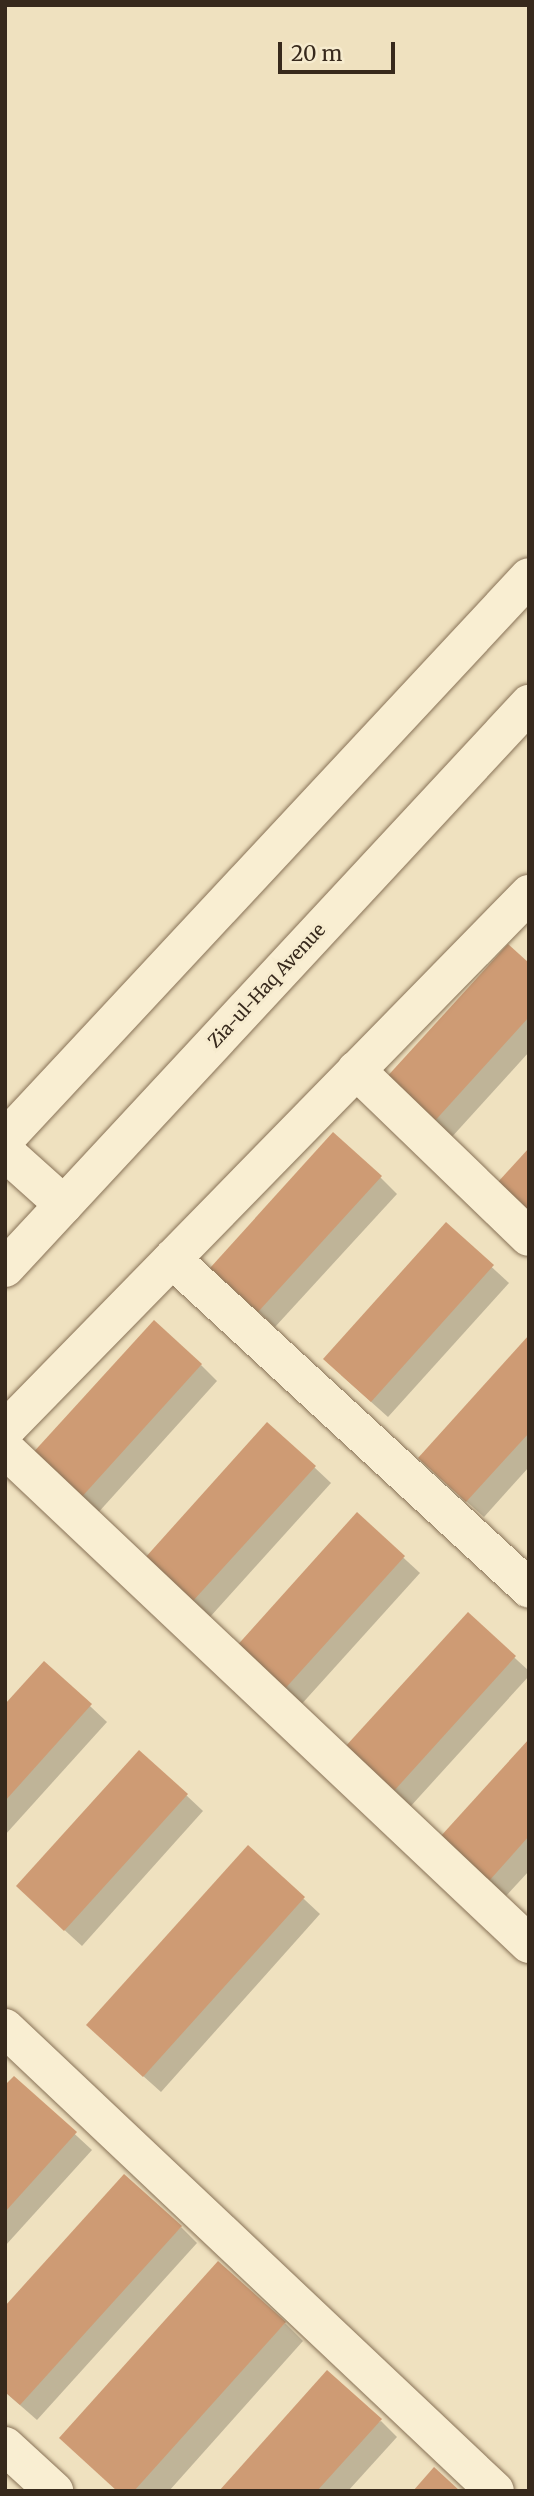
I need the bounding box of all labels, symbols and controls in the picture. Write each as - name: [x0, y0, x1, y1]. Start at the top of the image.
- scale bar: [282, 28, 399, 72]
- text: 20 m: [291, 40, 342, 67]
- street label: Zia-ul-Haq Avenue: [204, 919, 330, 1053]

